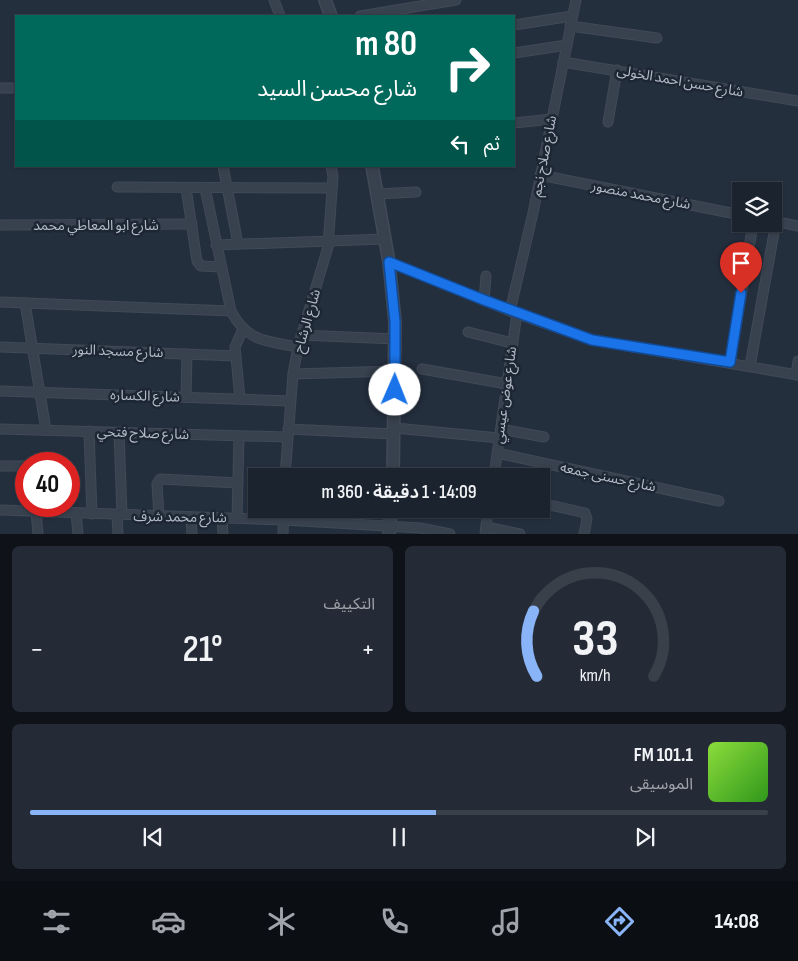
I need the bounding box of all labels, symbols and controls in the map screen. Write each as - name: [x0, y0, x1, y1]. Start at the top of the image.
- text: 80 m: [355, 23, 417, 66]
- icon: right: [435, 35, 500, 100]
- street label: شارع حسن احمد الخولى: [615, 62, 744, 102]
- text: شارع محسن السيد: [257, 76, 417, 103]
- street label: شارع صلاح نجم: [528, 114, 562, 198]
- icon: left: [446, 130, 474, 158]
- text: ثم: [484, 133, 500, 156]
- street label: شارع محمد منصور: [589, 177, 692, 215]
- map controls: [732, 182, 782, 232]
- button: layers: [732, 182, 782, 232]
- street label: شارع ابو المعاطي محمد: [33, 217, 159, 236]
- pin: [720, 242, 762, 293]
- icon: arrive: [727, 249, 755, 277]
- street label: شارع الرشاح: [290, 287, 326, 355]
- street label: شارع مسجد النور: [71, 341, 164, 363]
- street label: شارع عوض عيسي: [490, 345, 522, 445]
- position arrow: [368, 363, 420, 415]
- street label: شارع الكساره: [110, 386, 180, 408]
- street label: شارع صلاح فتحي: [96, 423, 189, 445]
- speed limit sign: 40: [15, 452, 80, 517]
- street label: شارع حسنى جمعه: [558, 459, 657, 497]
- text: 14:09 · 1 دقيقة · 360 m: [322, 481, 476, 504]
- street label: شارع محمد شرف: [133, 508, 227, 528]
- text: التكييف: [323, 595, 375, 614]
- text: 33: [572, 608, 619, 671]
- text: 21°: [182, 627, 223, 672]
- text: −: [30, 633, 44, 666]
- text: +: [361, 633, 375, 666]
- text: km/h: [580, 665, 611, 686]
- text: 101.1 FM: [634, 744, 693, 767]
- text: الموسيقى: [630, 775, 693, 794]
- icon: previous: [139, 823, 167, 851]
- icon: pause: [385, 823, 413, 851]
- icon: next: [631, 823, 659, 851]
- icon: filters: [39, 904, 74, 939]
- icon: car: [151, 904, 186, 939]
- icon: climate: [264, 904, 299, 939]
- icon: phone: [377, 904, 412, 939]
- icon: music: [489, 904, 524, 939]
- icon: directions: [602, 904, 637, 939]
- text: 14:08: [714, 908, 759, 935]

